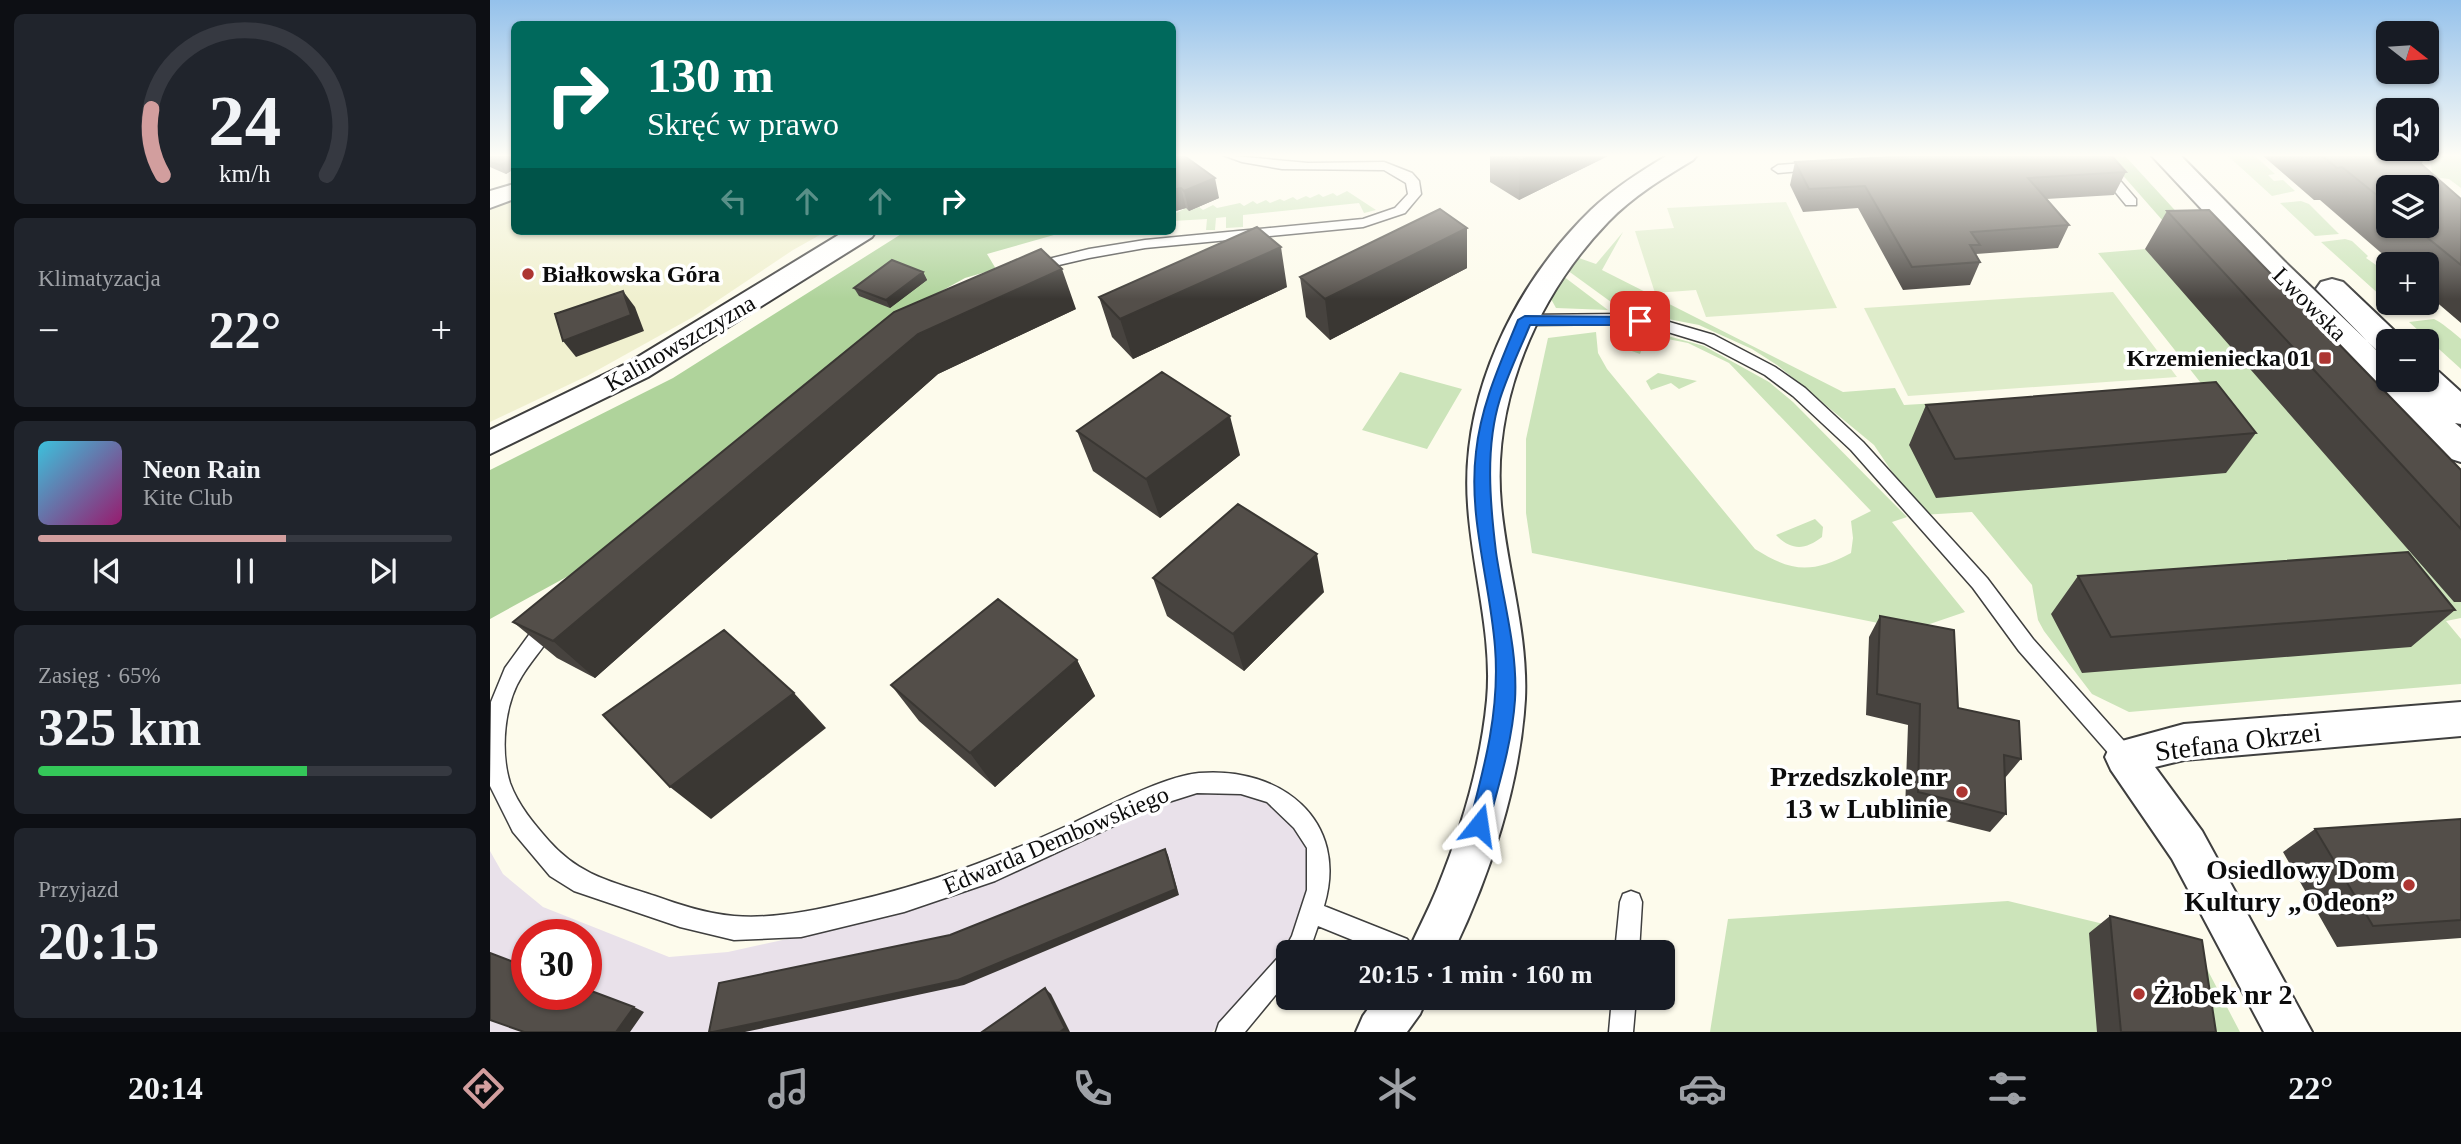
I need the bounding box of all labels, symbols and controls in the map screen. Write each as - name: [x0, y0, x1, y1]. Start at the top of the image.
- north arrow: [2376, 21, 2440, 84]
- map controls: [2376, 21, 2439, 392]
- text: 130 m: [647, 48, 774, 103]
- icon: right: [532, 49, 623, 140]
- text: 24: [209, 80, 281, 161]
- button: sound: [2376, 98, 2439, 161]
- text: Skręć w prawo: [647, 106, 839, 142]
- text: km/h: [219, 160, 271, 187]
- button: layers: [2376, 175, 2439, 238]
- icon: left: [715, 182, 753, 220]
- icon: ahead: [788, 182, 826, 220]
- icon: ahead: [861, 182, 899, 220]
- icon: right: [934, 182, 972, 220]
- button: +: [2376, 252, 2439, 315]
- place label: Białkowska Góra: [542, 261, 720, 287]
- street label: Lwowska: [2268, 262, 2352, 346]
- text: Klimatyzacja: [38, 266, 161, 291]
- marker: Białkowska Góra: [520, 266, 536, 282]
- street label: Kalinowszczyzna: [600, 289, 760, 397]
- pin: [1610, 291, 1670, 351]
- text: 22°: [209, 302, 281, 359]
- icon: arrive: [1621, 302, 1659, 340]
- text: −: [38, 309, 59, 351]
- text: +: [431, 309, 452, 351]
- button: −: [2376, 329, 2439, 392]
- place label: Krzemieniecka 01: [2126, 345, 2311, 371]
- marker: Krzemieniecka 01: [2317, 350, 2333, 366]
- text: Neon Rain: [143, 455, 261, 484]
- text: Kite Club: [143, 485, 233, 510]
- icon: previous: [88, 552, 126, 590]
- icon: pause: [226, 552, 264, 590]
- icon: next: [364, 552, 402, 590]
- text: Zasięg · 65%: [38, 663, 161, 688]
- text: 325 km: [38, 699, 201, 756]
- street label: Stefana Okrzei: [2153, 716, 2323, 767]
- place label: Przedszkole nr 13 w Lublinie: [1770, 761, 1948, 824]
- street label: Edwarda Dembowskiego: [940, 781, 1172, 899]
- marker: Przedszkole nr 13 w Lublinie: [1954, 784, 1970, 800]
- position arrow: [1442, 788, 1516, 862]
- place label: Osiedlowy Dom Kultury „Odeon”: [2184, 854, 2395, 917]
- text: Przyjazd: [38, 877, 118, 902]
- marker: Osiedlowy Dom Kultury „Odeon”: [2401, 877, 2417, 893]
- text: 20:15: [38, 913, 159, 970]
- speed limit sign: 30: [511, 919, 602, 1010]
- text: 20:15 · 1 min · 160 m: [1359, 960, 1593, 989]
- place label: Żłobek nr 2: [2153, 979, 2293, 1010]
- marker: Żłobek nr 2: [2131, 986, 2147, 1002]
- icon: directions: [459, 1064, 508, 1113]
- icon: music: [764, 1064, 813, 1113]
- icon: phone: [1068, 1064, 1117, 1113]
- icon: climate: [1373, 1064, 1422, 1113]
- icon: car: [1678, 1064, 1727, 1113]
- icon: filters: [1983, 1064, 2032, 1113]
- text: 20:14: [128, 1070, 203, 1106]
- text: 22°: [2288, 1070, 2333, 1106]

